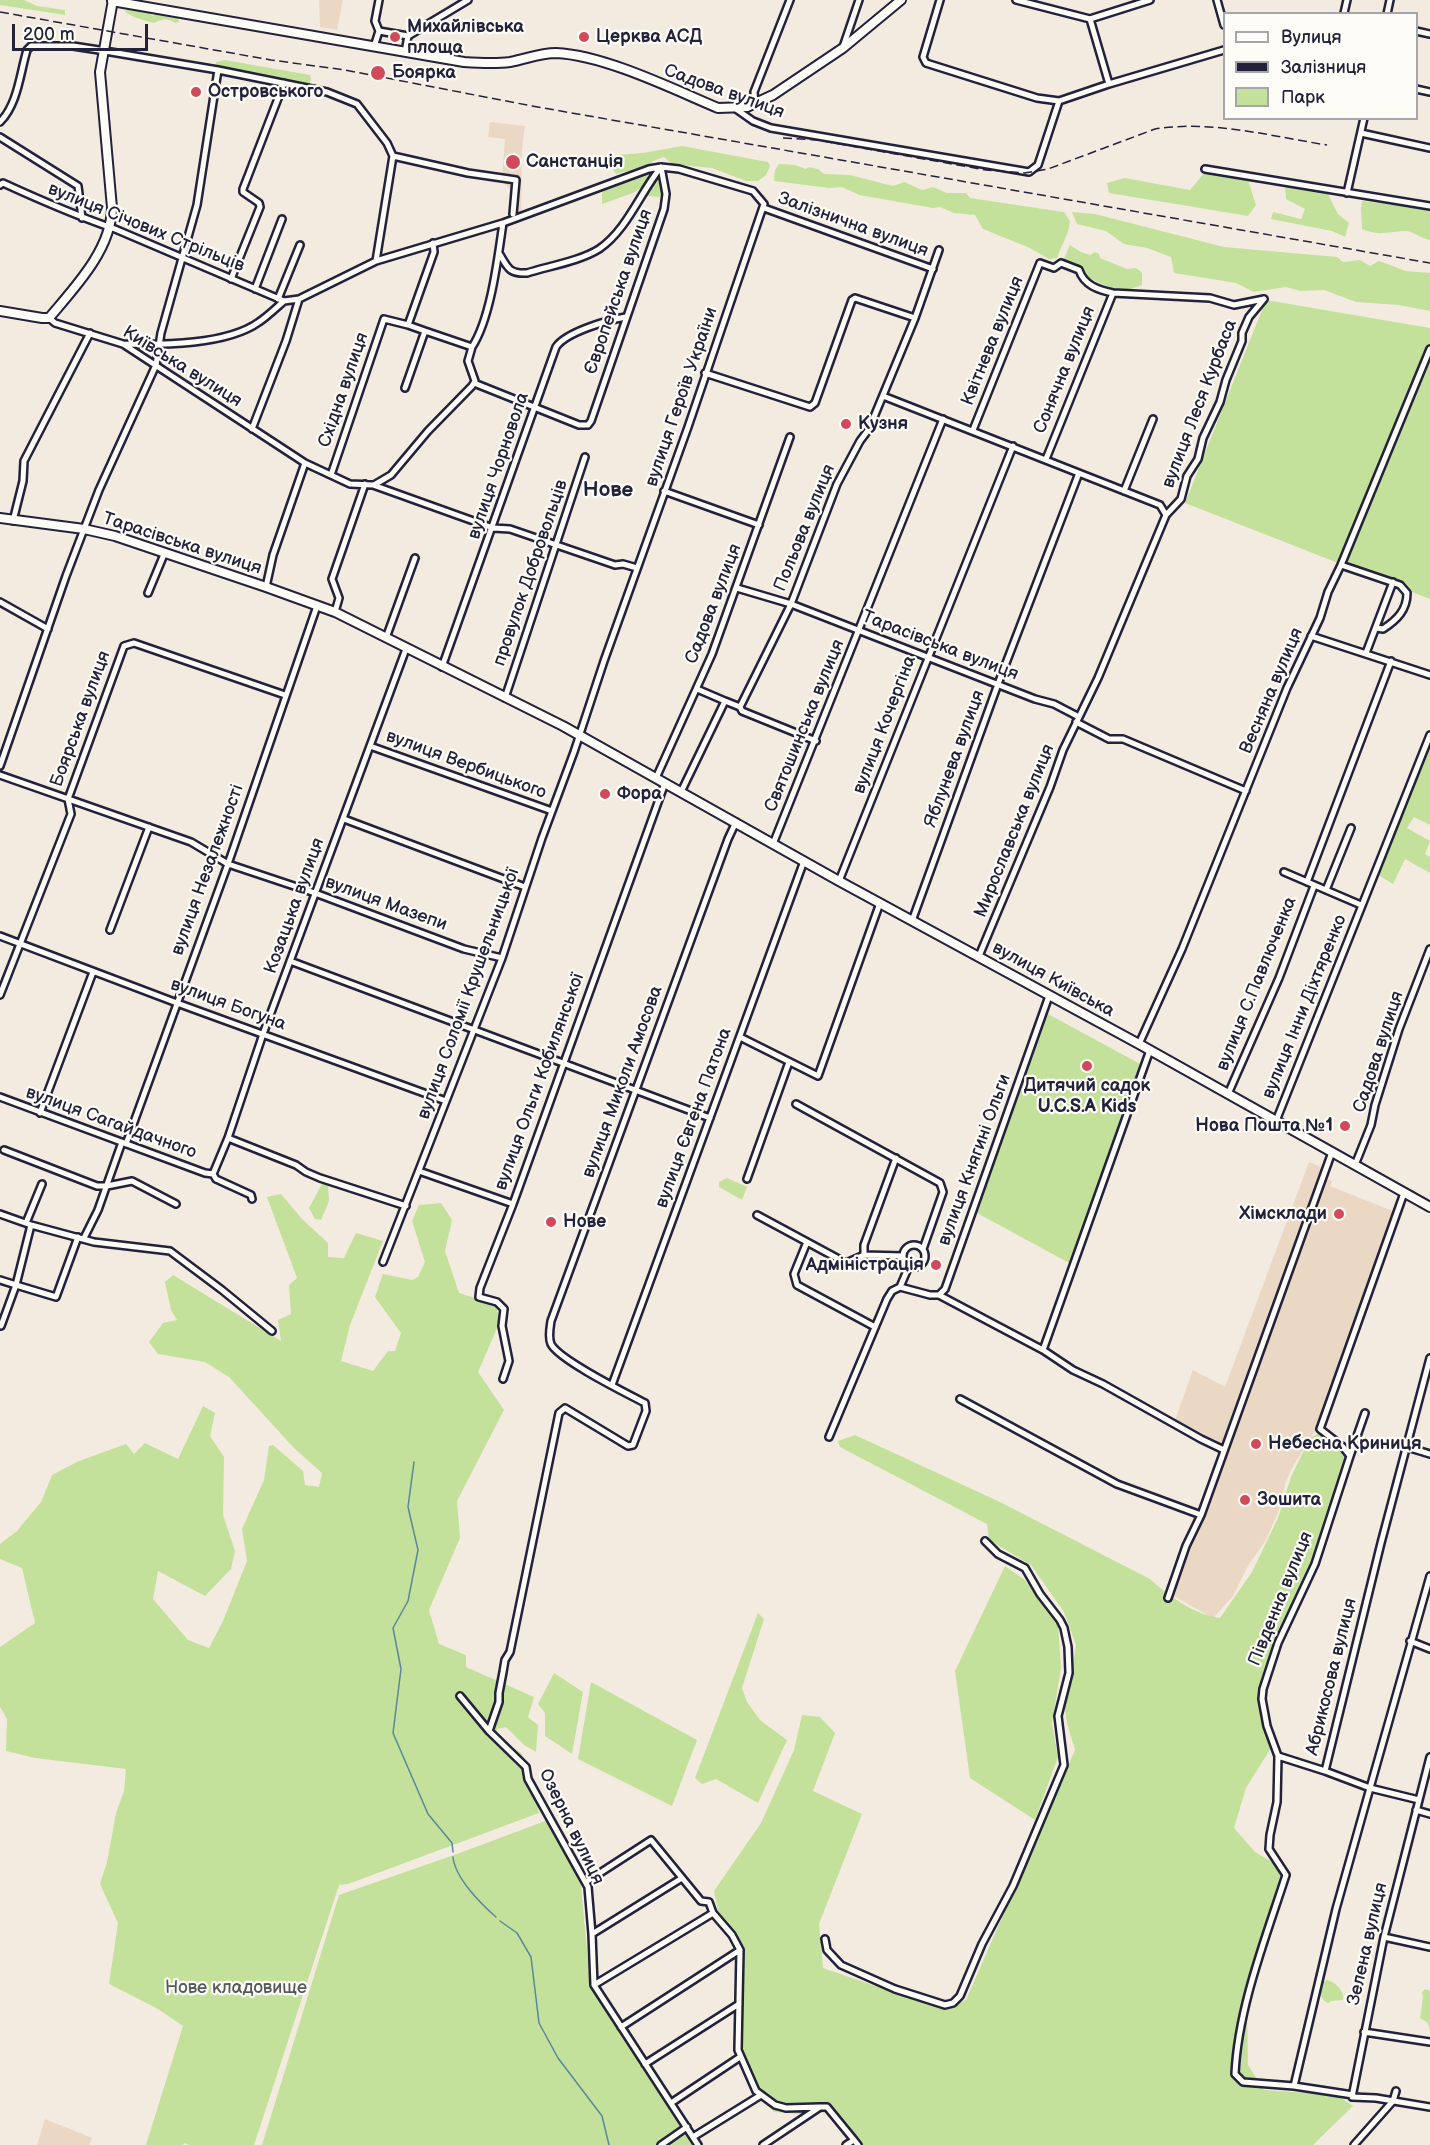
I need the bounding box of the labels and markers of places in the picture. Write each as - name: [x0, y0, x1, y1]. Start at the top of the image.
- place label: Михайлівська площа: [407, 16, 524, 58]
- place label: Церква АСД: [596, 26, 702, 48]
- marker: Михайлівська площа: [388, 30, 402, 44]
- marker: Церква АСД: [577, 30, 591, 44]
- place label: Боярка: [392, 62, 456, 84]
- marker: Боярка: [369, 64, 387, 82]
- place label: Островського: [208, 81, 323, 103]
- marker: Островського: [189, 85, 203, 99]
- place label: Санстанція: [526, 151, 623, 173]
- marker: Санстанція: [504, 153, 522, 171]
- place label: Кузня: [858, 413, 908, 435]
- marker: Кузня: [839, 417, 853, 431]
- place label: Фора: [617, 783, 662, 805]
- marker: Фора: [598, 787, 612, 801]
- marker: Дитячий садок U.C.S.A Kids: [1080, 1059, 1094, 1073]
- place label: Дитячий садок U.C.S.A Kids: [1024, 1075, 1150, 1118]
- place label: Нова Пошта №1: [1195, 1115, 1333, 1137]
- marker: Нова Пошта №1: [1338, 1119, 1352, 1133]
- place label: Хімсклади: [1239, 1203, 1327, 1225]
- marker: Хімсклади: [1332, 1207, 1346, 1221]
- place label: Нове: [563, 1211, 606, 1233]
- marker: Нове: [544, 1215, 558, 1229]
- place label: Адміністрація: [806, 1254, 924, 1276]
- marker: Адміністрація: [929, 1258, 943, 1272]
- place label: Небесна Криниця: [1268, 1433, 1422, 1455]
- marker: Небесна Криниця: [1249, 1437, 1263, 1451]
- place label: Зошита: [1257, 1489, 1321, 1511]
- marker: Зошита: [1238, 1493, 1252, 1507]

